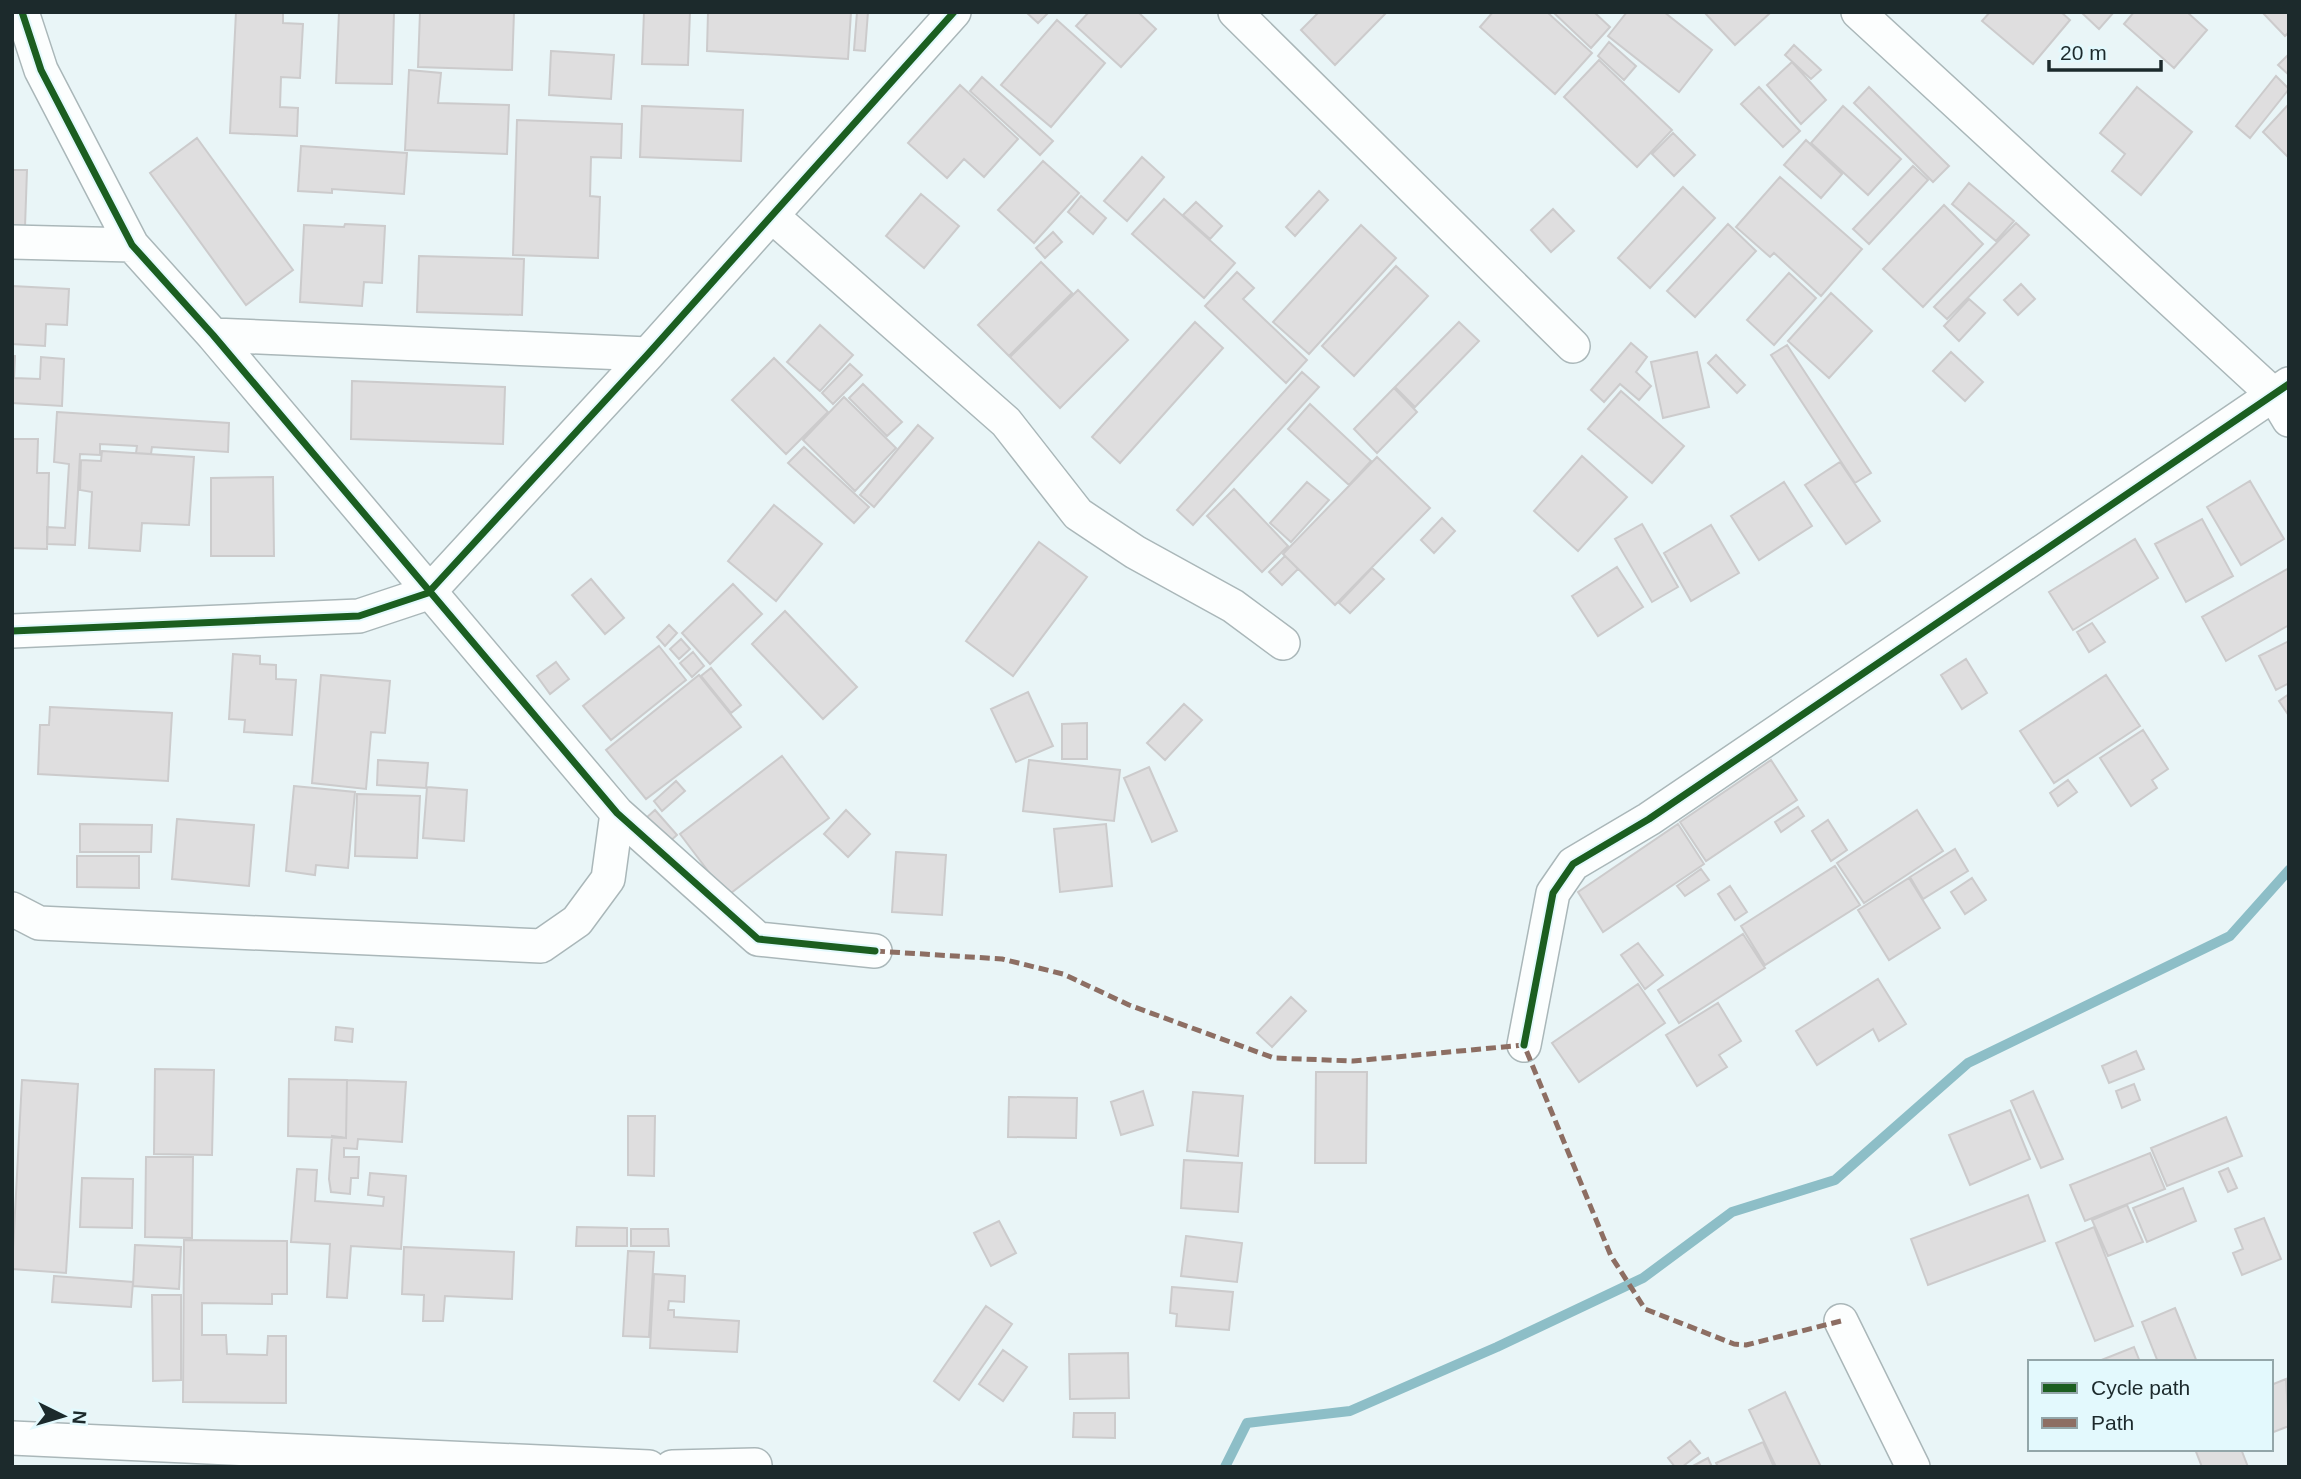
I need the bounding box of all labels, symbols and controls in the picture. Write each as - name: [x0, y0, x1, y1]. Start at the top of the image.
- scale bar: [2049, 28, 2161, 72]
- text: 20 m: [2060, 41, 2107, 64]
- legend: [2028, 1360, 2273, 1451]
- text: Cycle path: [2091, 1376, 2190, 1399]
- north arrow: [28, 1381, 98, 1451]
- text: N: [68, 1410, 90, 1425]
- text: Path: [2091, 1411, 2134, 1434]

